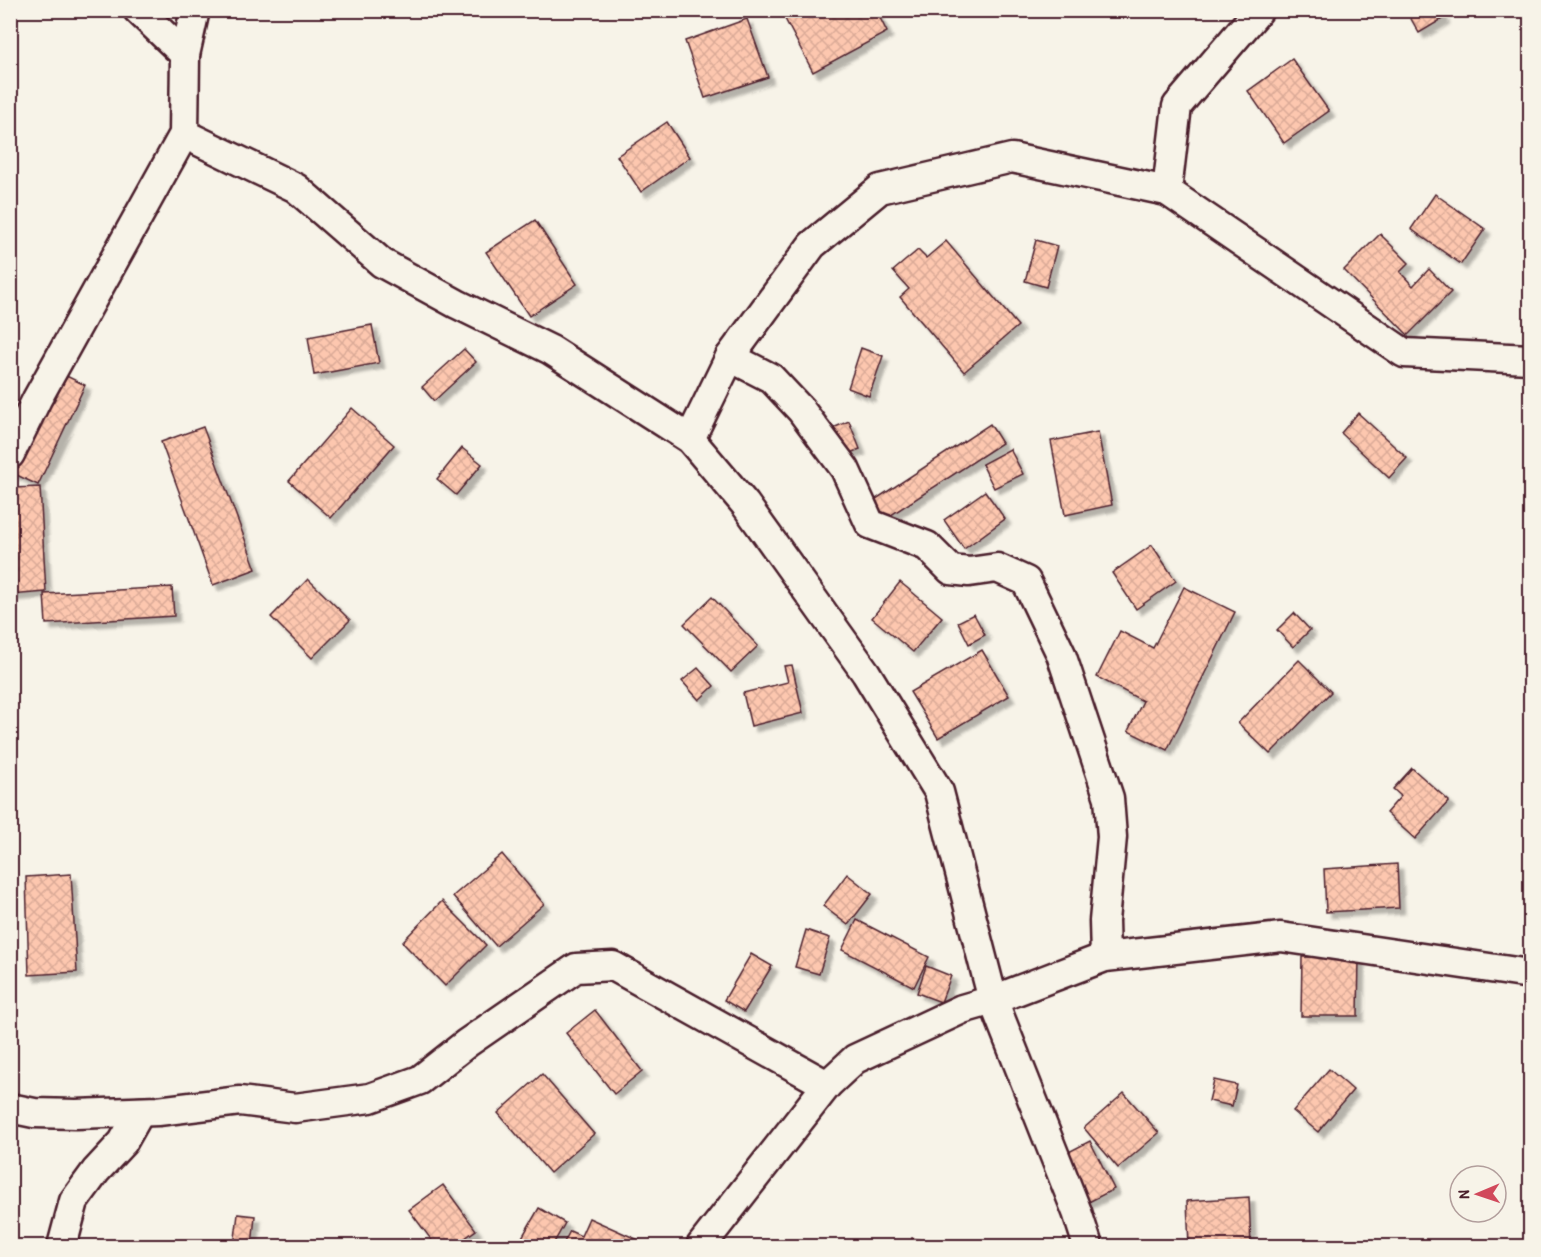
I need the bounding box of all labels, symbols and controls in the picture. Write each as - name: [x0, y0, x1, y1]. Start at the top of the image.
- north arrow: [1448, 1164, 1508, 1224]
- text: N: [1452, 1189, 1474, 1199]

